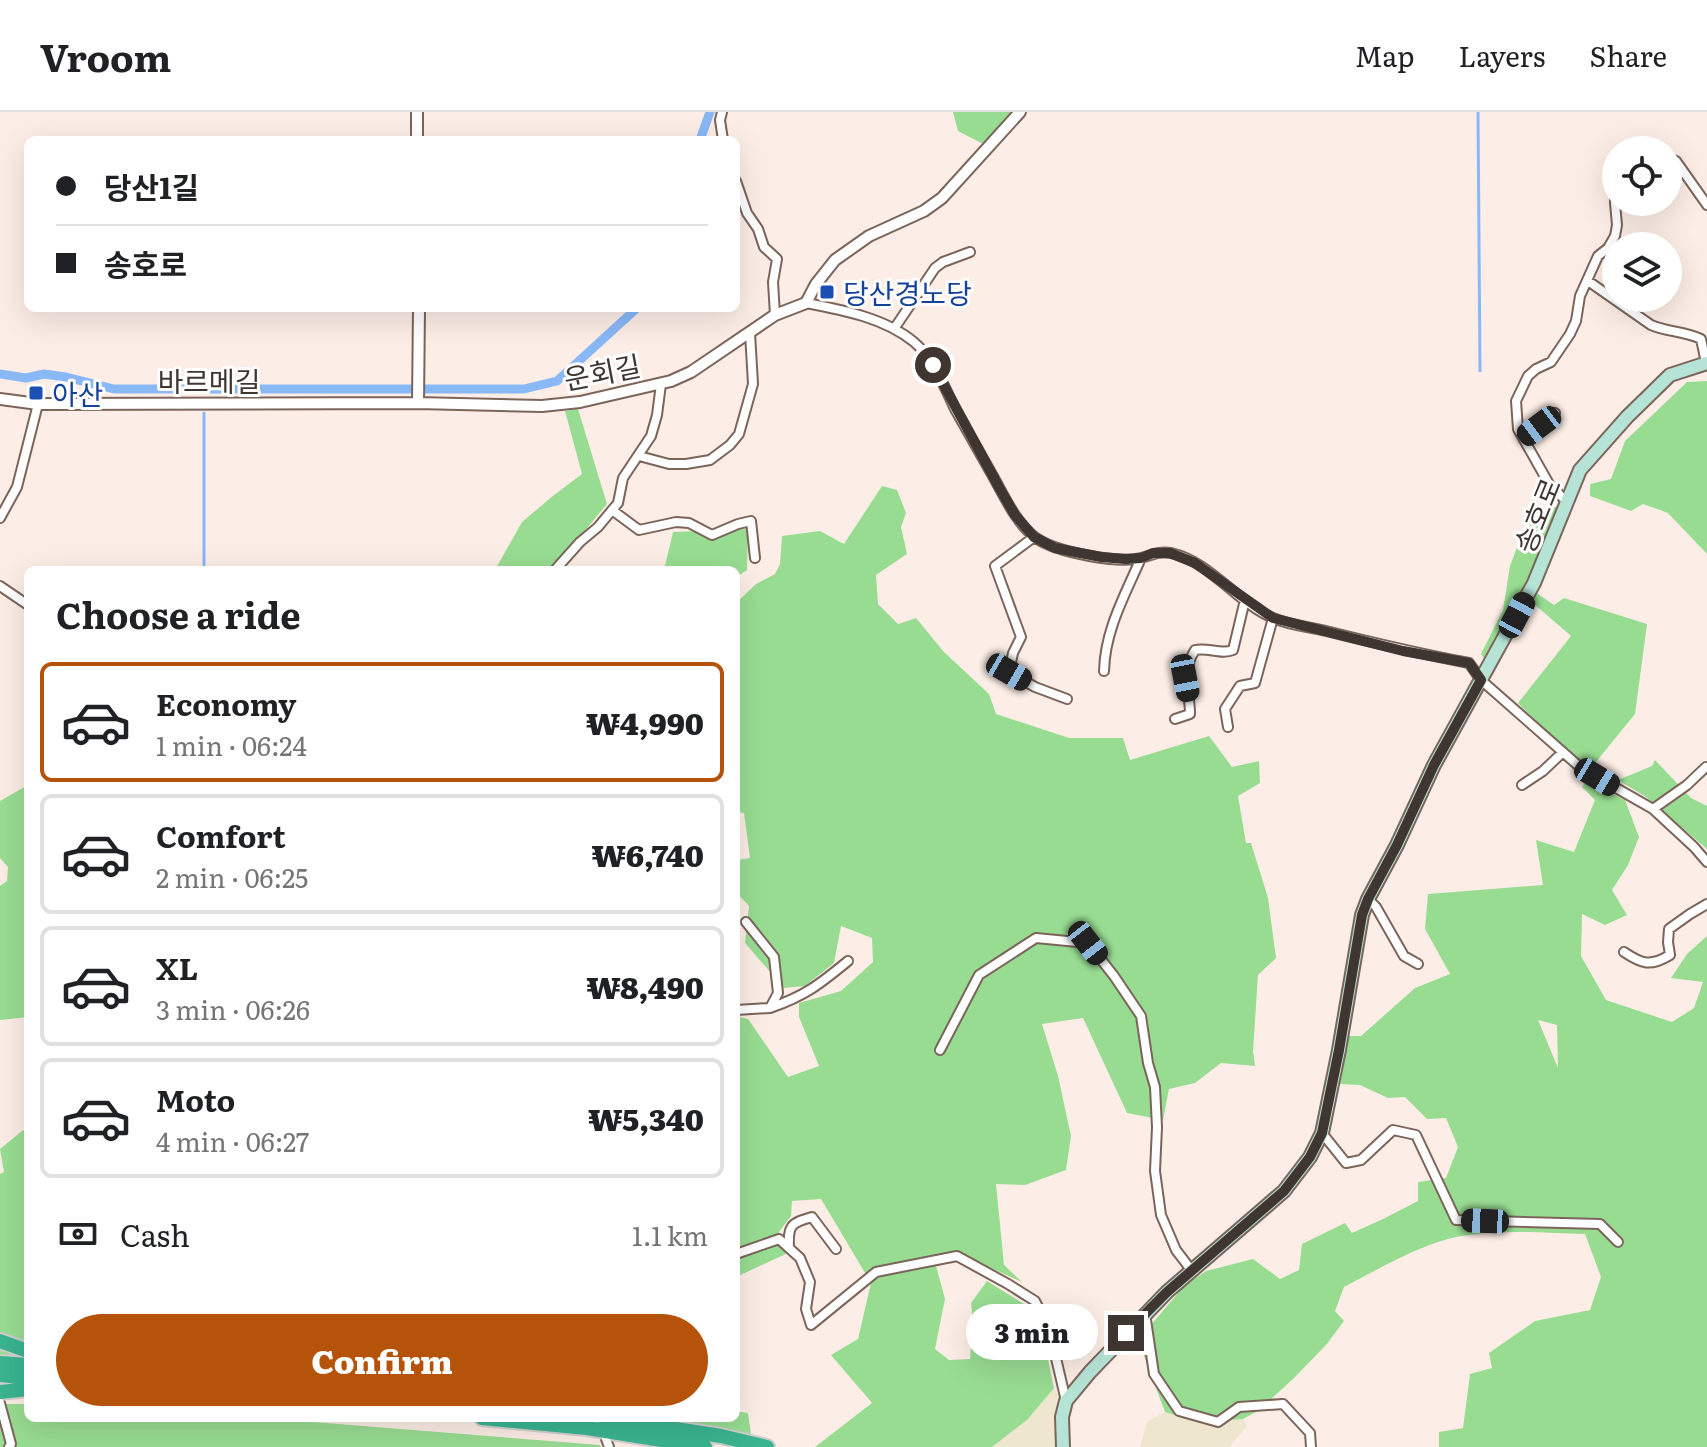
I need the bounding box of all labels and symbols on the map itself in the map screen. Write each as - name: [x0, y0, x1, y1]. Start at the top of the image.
- place label: 당산경노당: [843, 271, 972, 313]
- marker: 당산경노당: [818, 283, 836, 301]
- street label: 운회길: [560, 343, 644, 399]
- route start: [915, 347, 951, 383]
- street label: 바르메길: [157, 359, 261, 401]
- place label: 아산: [52, 372, 104, 414]
- marker: 아산: [27, 384, 45, 402]
- car: [1513, 402, 1565, 450]
- street label: 송호로: [1502, 471, 1570, 559]
- car: [1495, 588, 1539, 642]
- car: [982, 650, 1036, 694]
- car: [1169, 652, 1201, 704]
- car: [1570, 754, 1624, 800]
- car: [1064, 917, 1112, 969]
- car: [1461, 1208, 1509, 1234]
- callout: 3 min: [966, 1305, 1098, 1361]
- route end: [1108, 1315, 1144, 1351]

